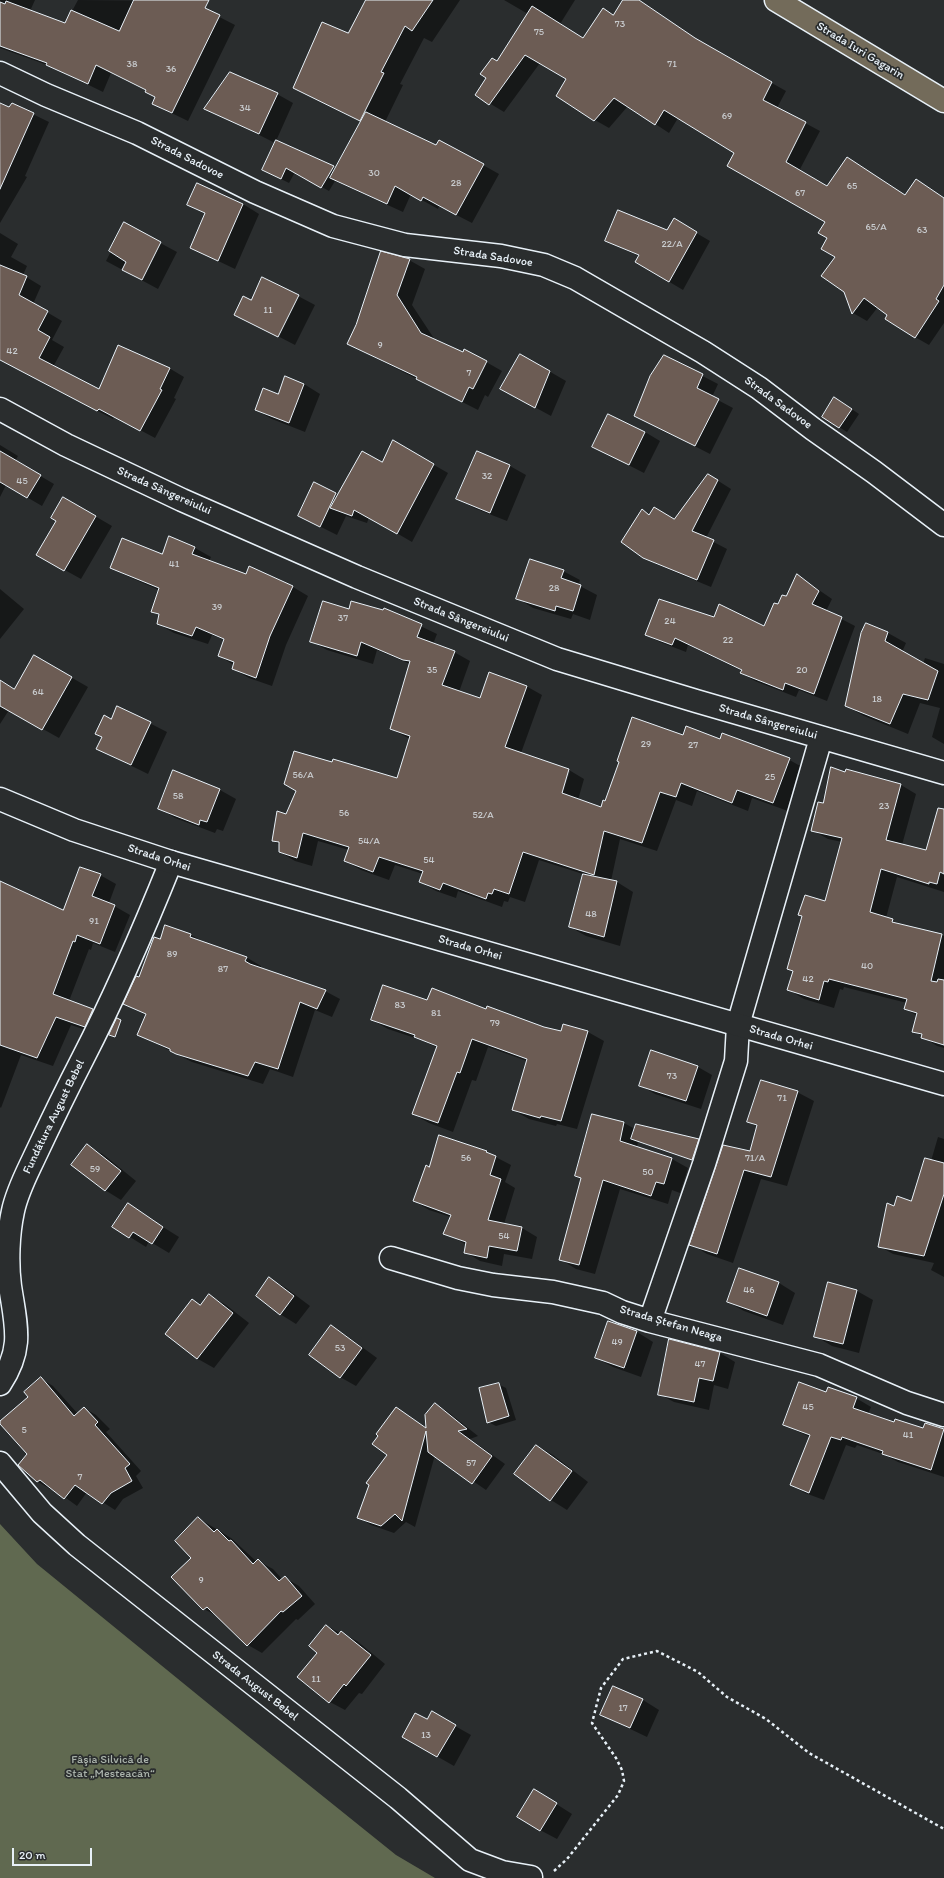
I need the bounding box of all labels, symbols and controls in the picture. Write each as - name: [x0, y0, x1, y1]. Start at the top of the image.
- house number: 73: [615, 18, 625, 30]
- street label: Strada Iuri Gagarin: [814, 19, 906, 83]
- house number: 75: [534, 26, 544, 38]
- house number: 38: [127, 58, 137, 70]
- house number: 71: [667, 58, 677, 70]
- house number: 36: [166, 63, 176, 75]
- house number: 34: [239, 102, 251, 114]
- house number: 69: [722, 110, 732, 122]
- street label: Strada Sadovoe: [148, 133, 226, 183]
- house number: 30: [368, 167, 380, 179]
- house number: 28: [451, 177, 461, 189]
- house number: 65: [847, 180, 857, 192]
- house number: 67: [795, 187, 805, 199]
- house number: 65/A: [865, 221, 887, 233]
- house number: 63: [917, 224, 927, 236]
- house number: 22/A: [661, 238, 683, 250]
- street label: Strada Sadovoe: [452, 244, 534, 270]
- house number: 11: [263, 304, 273, 316]
- house number: 9: [377, 339, 383, 351]
- house number: 42: [6, 345, 18, 357]
- house number: 7: [467, 367, 471, 379]
- street label: Strada Sadovoe: [741, 374, 815, 432]
- street label: Strada Sângereiului: [115, 464, 213, 518]
- house number: 32: [482, 470, 492, 482]
- house number: 45: [16, 475, 28, 487]
- house number: 41: [169, 558, 179, 570]
- house number: 28: [549, 582, 559, 594]
- street label: Strada Sângereiului: [411, 594, 511, 646]
- house number: 39: [212, 601, 222, 613]
- house number: 37: [338, 612, 348, 624]
- house number: 24: [664, 615, 676, 627]
- house number: 22: [723, 634, 733, 646]
- house number: 35: [427, 664, 437, 676]
- house number: 20: [796, 664, 808, 676]
- house number: 64: [32, 686, 44, 698]
- house number: 18: [872, 693, 882, 705]
- street label: Strada Sângereiului: [717, 701, 819, 743]
- house number: 29: [641, 738, 651, 750]
- house number: 27: [688, 739, 698, 751]
- house number: 56/A: [292, 769, 314, 781]
- house number: 25: [765, 771, 775, 783]
- house number: 58: [173, 790, 183, 802]
- house number: 23: [879, 800, 889, 812]
- house number: 56: [339, 807, 349, 819]
- house number: 52/A: [472, 809, 494, 821]
- house number: 54/A: [358, 835, 380, 847]
- street label: Strada Orhei: [126, 841, 192, 875]
- house number: 54: [423, 854, 435, 866]
- house number: 48: [585, 908, 597, 920]
- house number: 91: [89, 915, 99, 927]
- street label: Strada Orhei: [437, 932, 503, 964]
- house number: 89: [167, 948, 177, 960]
- house number: 40: [861, 960, 873, 972]
- house number: 87: [218, 963, 228, 975]
- house number: 42: [802, 973, 814, 985]
- house number: 83: [395, 999, 405, 1011]
- house number: 81: [431, 1007, 441, 1019]
- house number: 79: [490, 1017, 500, 1029]
- street label: Strada Orhei: [748, 1022, 814, 1054]
- street label: Fundătura August Bebel: [20, 1058, 88, 1176]
- house number: 73: [667, 1070, 677, 1082]
- house number: 71: [777, 1092, 787, 1104]
- house number: 56: [461, 1152, 471, 1164]
- house number: 71/A: [745, 1152, 765, 1164]
- house number: 59: [90, 1163, 100, 1175]
- house number: 50: [642, 1166, 654, 1178]
- house number: 54: [498, 1230, 510, 1242]
- house number: 46: [743, 1284, 755, 1296]
- street label: Strada Ștefan Neaga: [618, 1302, 724, 1346]
- house number: 49: [611, 1336, 623, 1348]
- house number: 53: [335, 1342, 345, 1354]
- house number: 47: [695, 1358, 705, 1370]
- house number: 45: [802, 1401, 814, 1413]
- house number: 5: [21, 1424, 27, 1436]
- house number: 41: [903, 1429, 913, 1441]
- house number: 57: [466, 1457, 476, 1469]
- house number: 7: [78, 1471, 82, 1483]
- house number: 9: [198, 1574, 204, 1586]
- street label: Strada August Bebel: [209, 1648, 301, 1724]
- house number: 11: [311, 1673, 321, 1685]
- house number: 17: [618, 1702, 628, 1714]
- house number: 13: [421, 1729, 431, 1741]
- park label: Fâşia Silvică de Stat „Mesteacăn“: [65, 1753, 155, 1781]
- scale bar: [14, 1840, 94, 1866]
- text: 20 m: [19, 1848, 46, 1862]

